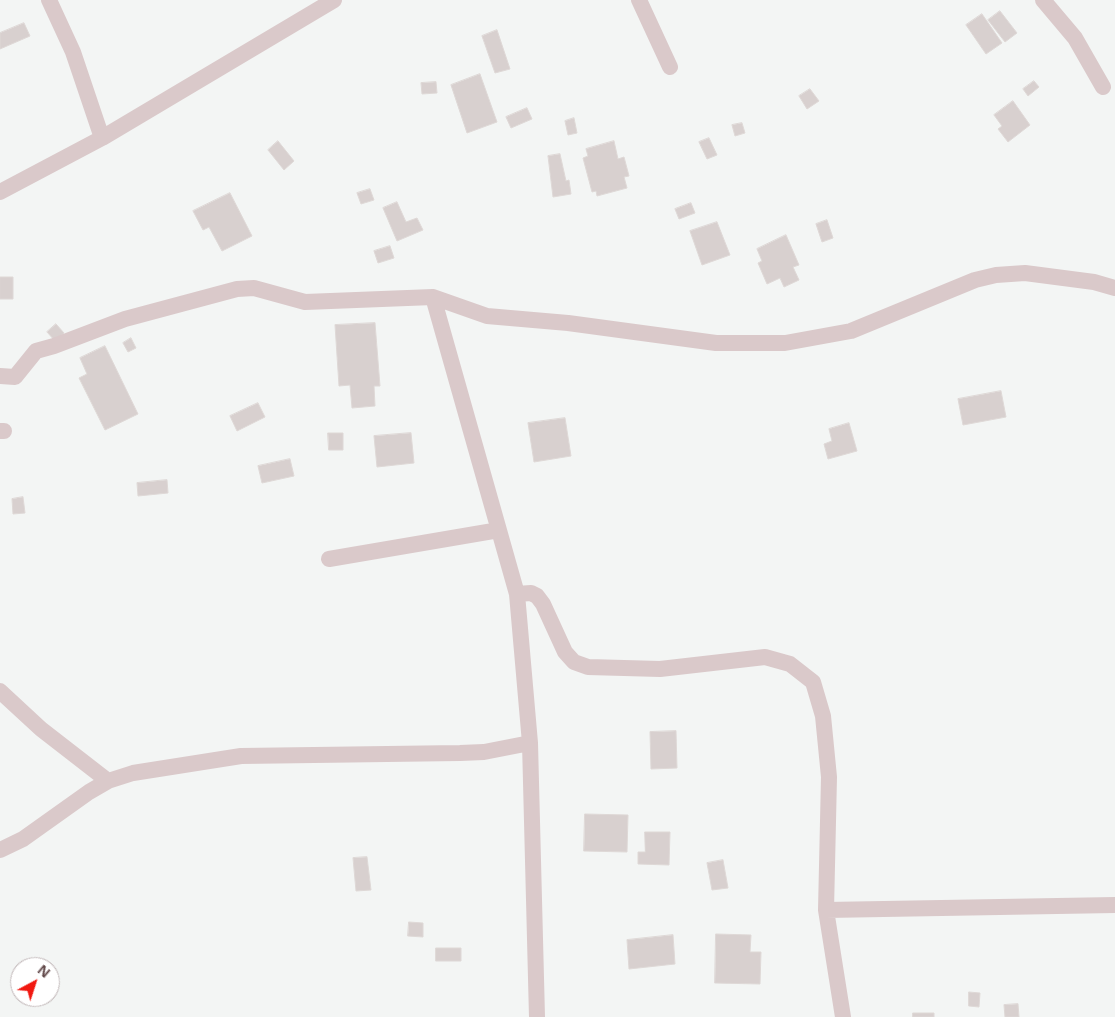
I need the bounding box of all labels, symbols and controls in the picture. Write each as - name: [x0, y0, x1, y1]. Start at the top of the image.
- north arrow: [10, 957, 60, 1007]
- text: N: [34, 960, 55, 982]

